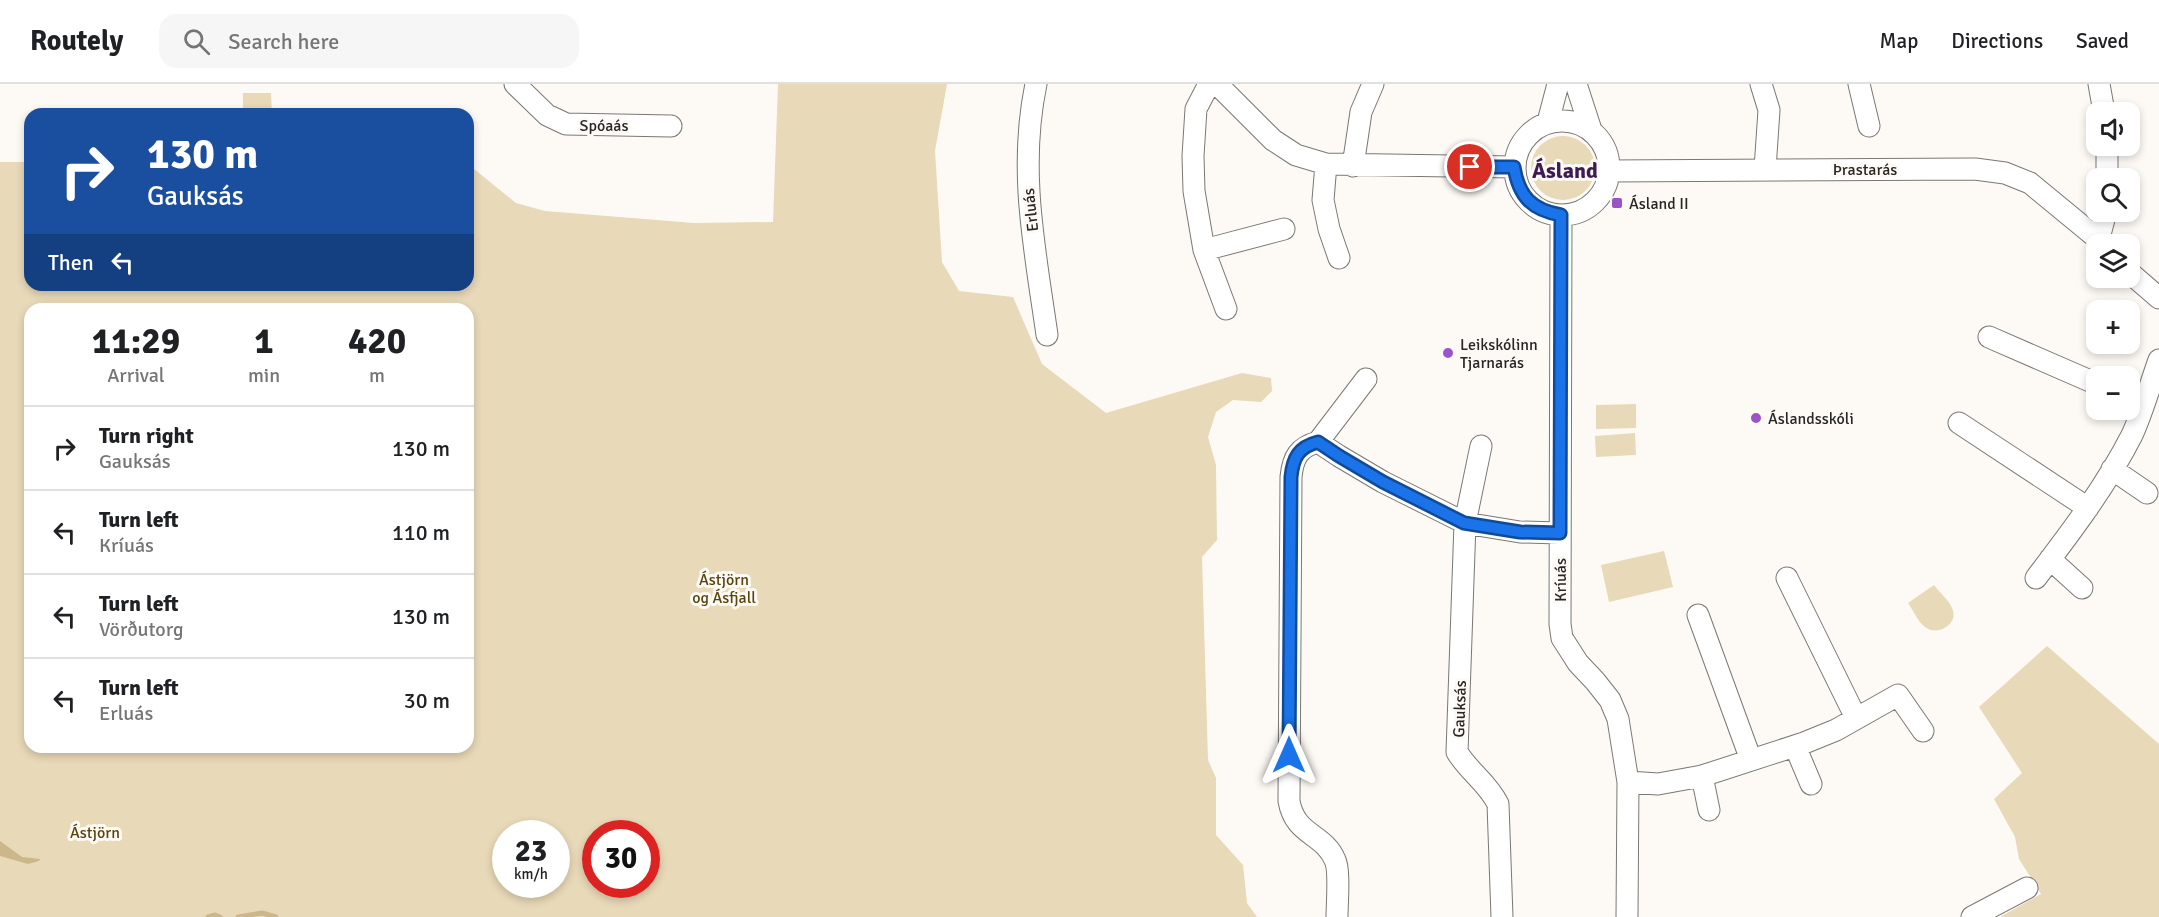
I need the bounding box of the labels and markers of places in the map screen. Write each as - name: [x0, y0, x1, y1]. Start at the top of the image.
- pin: [1444, 141, 1495, 192]
- place label: Ásland II: [1629, 194, 1689, 214]
- marker: Ásland II: [1610, 196, 1624, 210]
- place label: Leikskólinn Tjarnarás: [1460, 335, 1538, 373]
- marker: Leikskólinn Tjarnarás: [1441, 346, 1455, 360]
- place label: Áslandsskóli: [1768, 409, 1854, 429]
- marker: Áslandsskóli: [1749, 411, 1763, 425]

